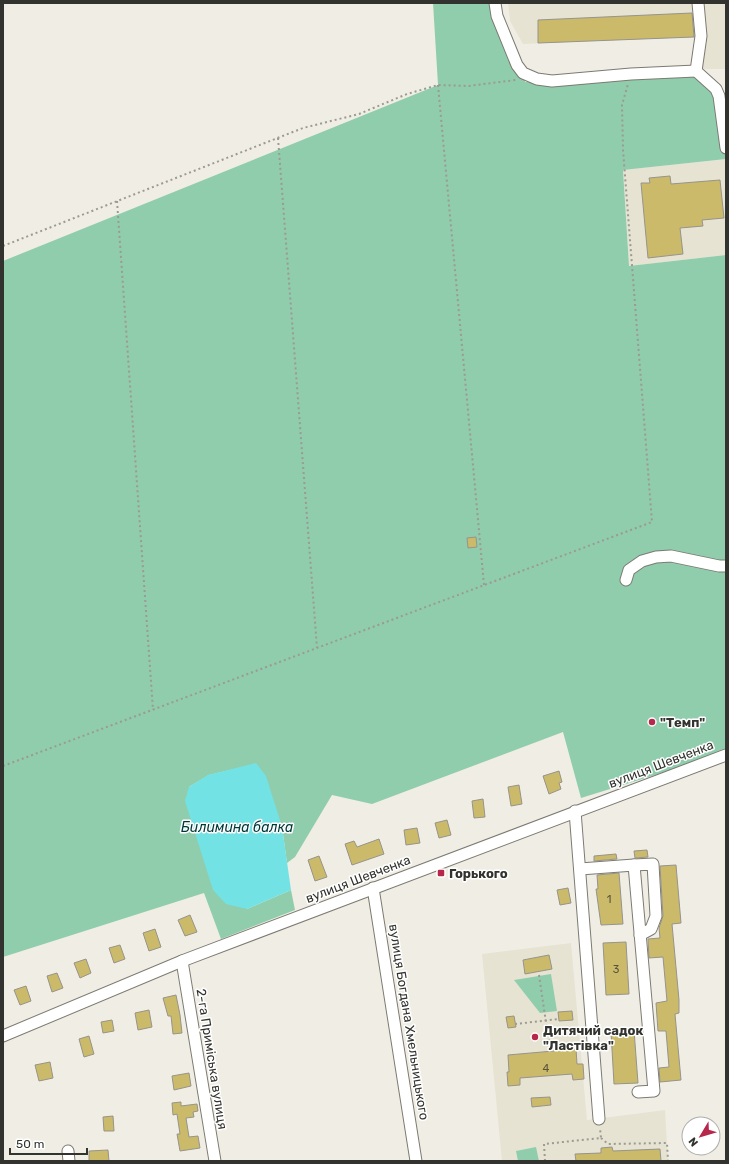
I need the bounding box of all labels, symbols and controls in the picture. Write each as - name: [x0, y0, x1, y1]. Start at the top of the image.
- place label: "Темп": [660, 715, 705, 730]
- marker: "Темп": [647, 717, 657, 727]
- street label: вулиця Шевченка: [606, 737, 716, 791]
- water label: Билимина балка: [181, 819, 293, 836]
- street label: вулиця Шевченка: [303, 852, 413, 906]
- place label: Горького: [449, 866, 508, 881]
- marker: Горького: [436, 868, 446, 878]
- house number: 1: [607, 893, 611, 906]
- street label: вулиця Богдана Хмельницького: [386, 923, 432, 1121]
- house number: 3: [613, 963, 620, 976]
- street label: 2-га Приміська вулиця: [193, 988, 231, 1130]
- place label: Дитячий садок "Ластівка": [543, 1023, 643, 1053]
- marker: Дитячий садок "Ластівка": [530, 1032, 540, 1042]
- house number: 4: [543, 1062, 550, 1075]
- north arrow: [681, 1116, 721, 1156]
- scale bar: [10, 1130, 87, 1156]
- text: N: [686, 1135, 701, 1149]
- text: 50 m: [16, 1137, 44, 1151]

